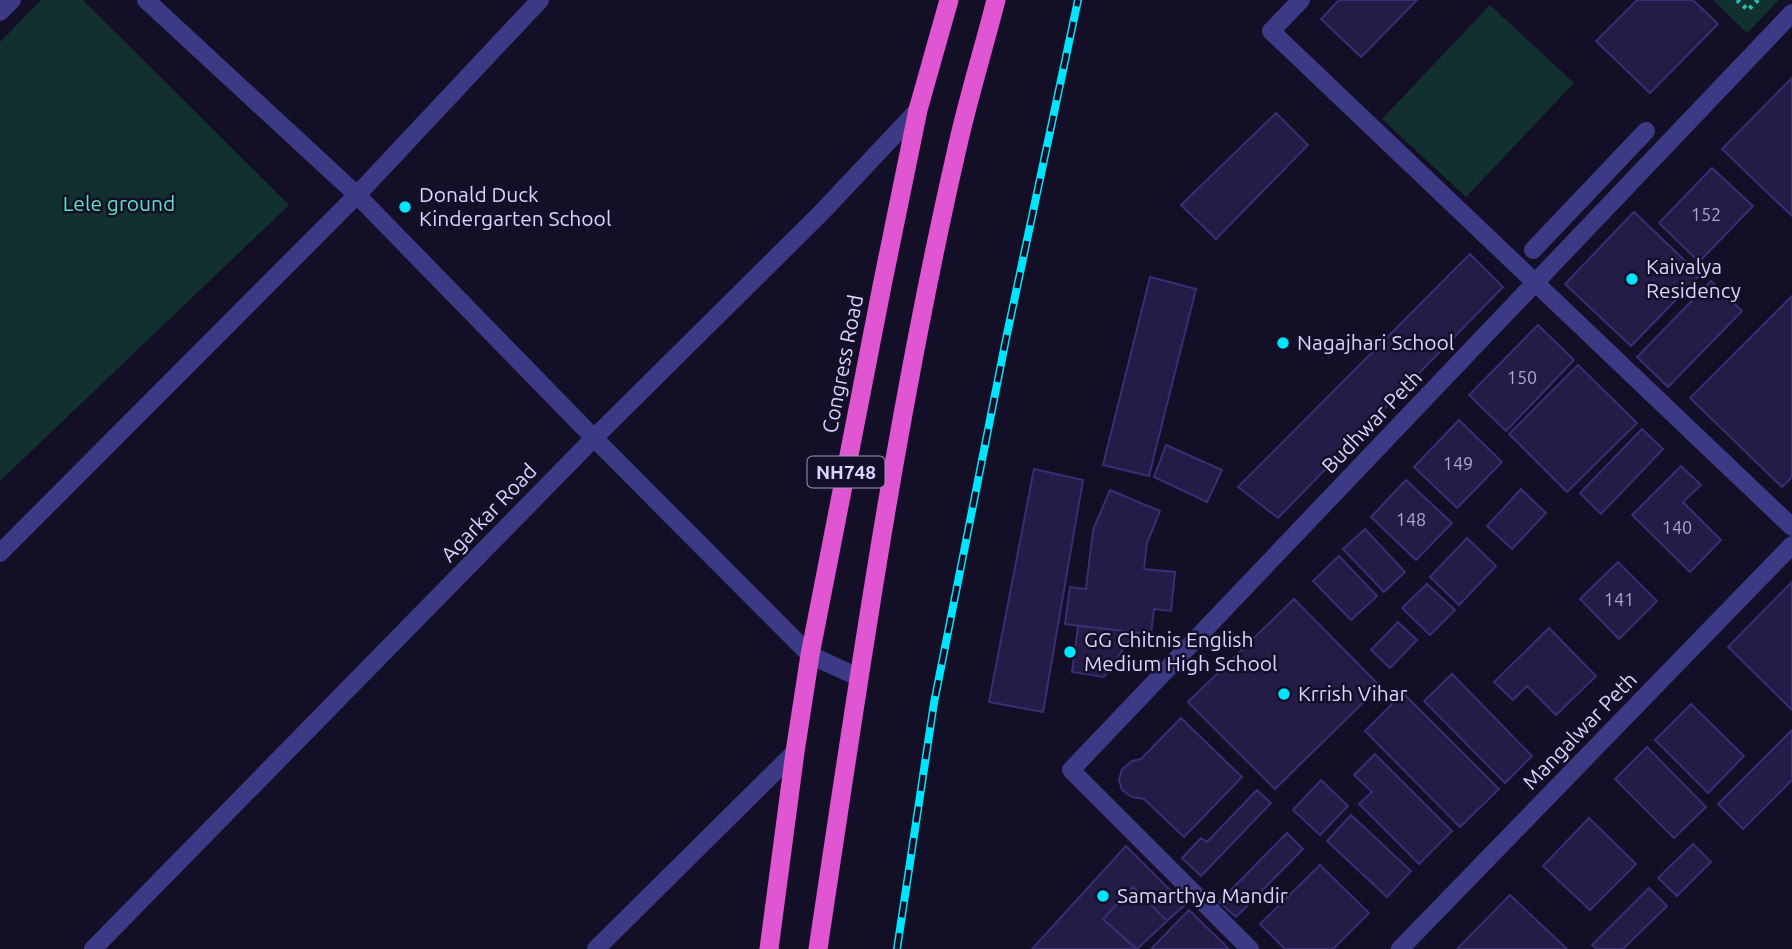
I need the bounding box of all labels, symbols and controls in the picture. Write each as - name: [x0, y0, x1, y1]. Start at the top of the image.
- place label: Donald Duck Kindergarten School: [419, 182, 611, 230]
- park label: Lele ground: [63, 191, 175, 215]
- marker: Donald Duck Kindergarten School: [397, 199, 413, 215]
- house number: 152: [1691, 204, 1721, 224]
- place label: Kaivalya Residency: [1646, 254, 1741, 302]
- marker: Kaivalya Residency: [1624, 271, 1640, 287]
- street label: Congress Road: [817, 293, 867, 435]
- place label: Nagajhari School: [1297, 330, 1454, 354]
- marker: Nagajhari School: [1275, 335, 1291, 351]
- street label: Budhwar Peth: [1316, 365, 1426, 478]
- house number: 150: [1507, 367, 1537, 387]
- house number: 149: [1443, 453, 1473, 473]
- road number: NH748: [808, 457, 884, 488]
- street label: Agarkar Road: [436, 458, 541, 566]
- house number: 148: [1396, 509, 1426, 529]
- house number: 140: [1662, 517, 1692, 537]
- house number: 141: [1604, 589, 1634, 609]
- place label: GG Chitnis English Medium High School: [1084, 627, 1278, 675]
- marker: GG Chitnis English Medium High School: [1062, 644, 1078, 660]
- street label: Mangalwar Peth: [1517, 667, 1641, 794]
- place label: Krrish Vihar: [1298, 681, 1408, 705]
- marker: Krrish Vihar: [1276, 686, 1292, 702]
- place label: Samarthya Mandir: [1117, 883, 1288, 907]
- marker: Samarthya Mandir: [1095, 888, 1111, 904]

